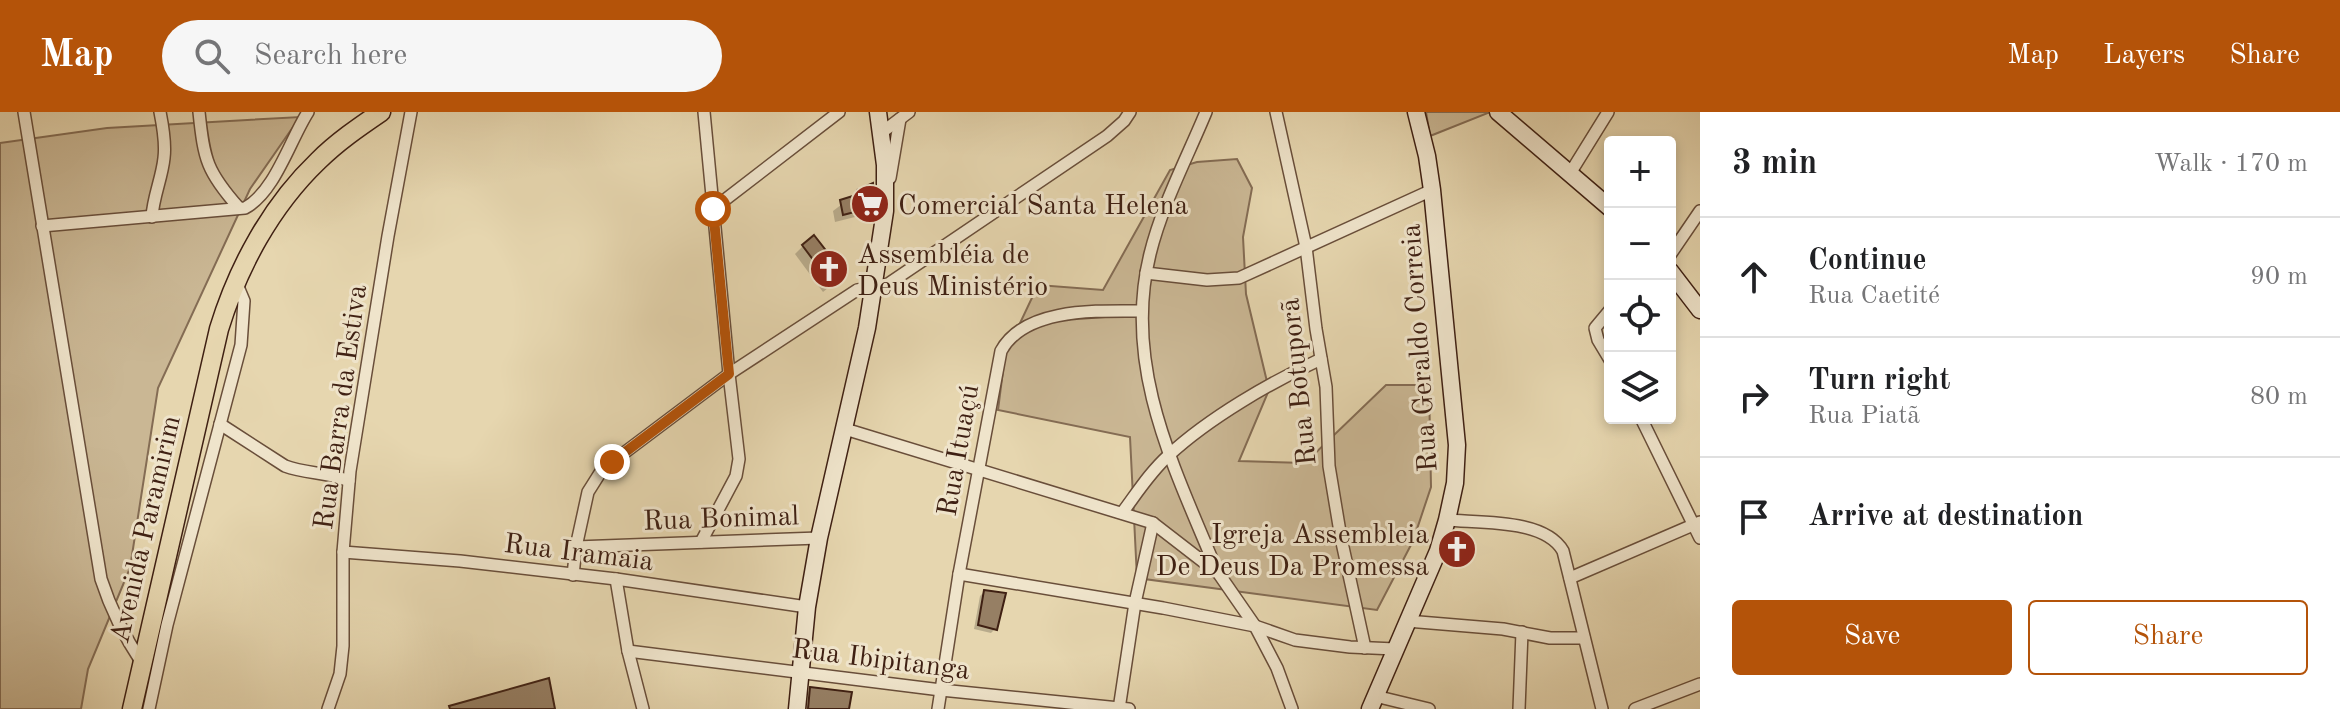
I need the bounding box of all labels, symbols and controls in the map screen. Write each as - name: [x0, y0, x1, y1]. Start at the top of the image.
- search box: [162, 20, 722, 92]
- icon: search: [190, 34, 234, 78]
- text: Map: [40, 37, 114, 75]
- text: Search here: [254, 41, 407, 71]
- text: Map: [2007, 42, 2059, 70]
- text: Layers: [2103, 42, 2185, 70]
- text: Share: [2229, 42, 2300, 70]
- map controls: [1604, 136, 1676, 424]
- button: +: [1604, 136, 1676, 208]
- text: 3 min: [1732, 147, 1817, 181]
- text: Walk · 170 m: [2154, 151, 2308, 177]
- supermarket icon: Comercial Santa Helena: [849, 183, 891, 225]
- route start: [695, 191, 731, 227]
- place label: Comercial Santa Helena: [898, 193, 1189, 221]
- button: −: [1604, 208, 1676, 280]
- street label: Rua Geraldo Correia: [1398, 223, 1444, 473]
- place label: Assembléia de Deus Ministério: [857, 242, 1048, 302]
- text: Continue: [1808, 246, 1927, 276]
- church icon: Assembléia de Deus Ministério: [808, 248, 850, 290]
- icon: ahead: [1732, 255, 1776, 299]
- text: 90 m: [2250, 264, 2308, 290]
- button: locate: [1604, 280, 1676, 352]
- street label: Rua Barra da Estiva: [311, 283, 373, 532]
- text: Rua Caetité: [1808, 283, 1940, 309]
- street label: Rua Botuporã: [1277, 296, 1323, 467]
- button: layers: [1604, 352, 1676, 424]
- text: Turn right: [1808, 366, 1950, 396]
- icon: right: [1732, 375, 1776, 419]
- street label: Rua Ituaçú: [935, 382, 985, 519]
- text: 80 m: [2250, 384, 2308, 410]
- text: Rua Piatã: [1808, 403, 1920, 429]
- street label: Avenida Paramirim: [107, 413, 187, 646]
- route end: [594, 444, 630, 480]
- icon: arrive: [1732, 495, 1776, 539]
- text: Arrive at destination: [1808, 502, 2083, 532]
- street label: Rua Bonimal: [643, 503, 800, 537]
- place label: Igreja Assembleia De Deus Da Promessa: [1156, 522, 1429, 582]
- church icon: Igreja Assembleia De Deus Da Promessa: [1436, 528, 1478, 570]
- street label: Rua Iramaia: [502, 531, 655, 577]
- button: Save: [1732, 600, 2012, 675]
- button: Share: [2028, 600, 2308, 675]
- street label: Rua Ibipitanga: [790, 636, 972, 686]

